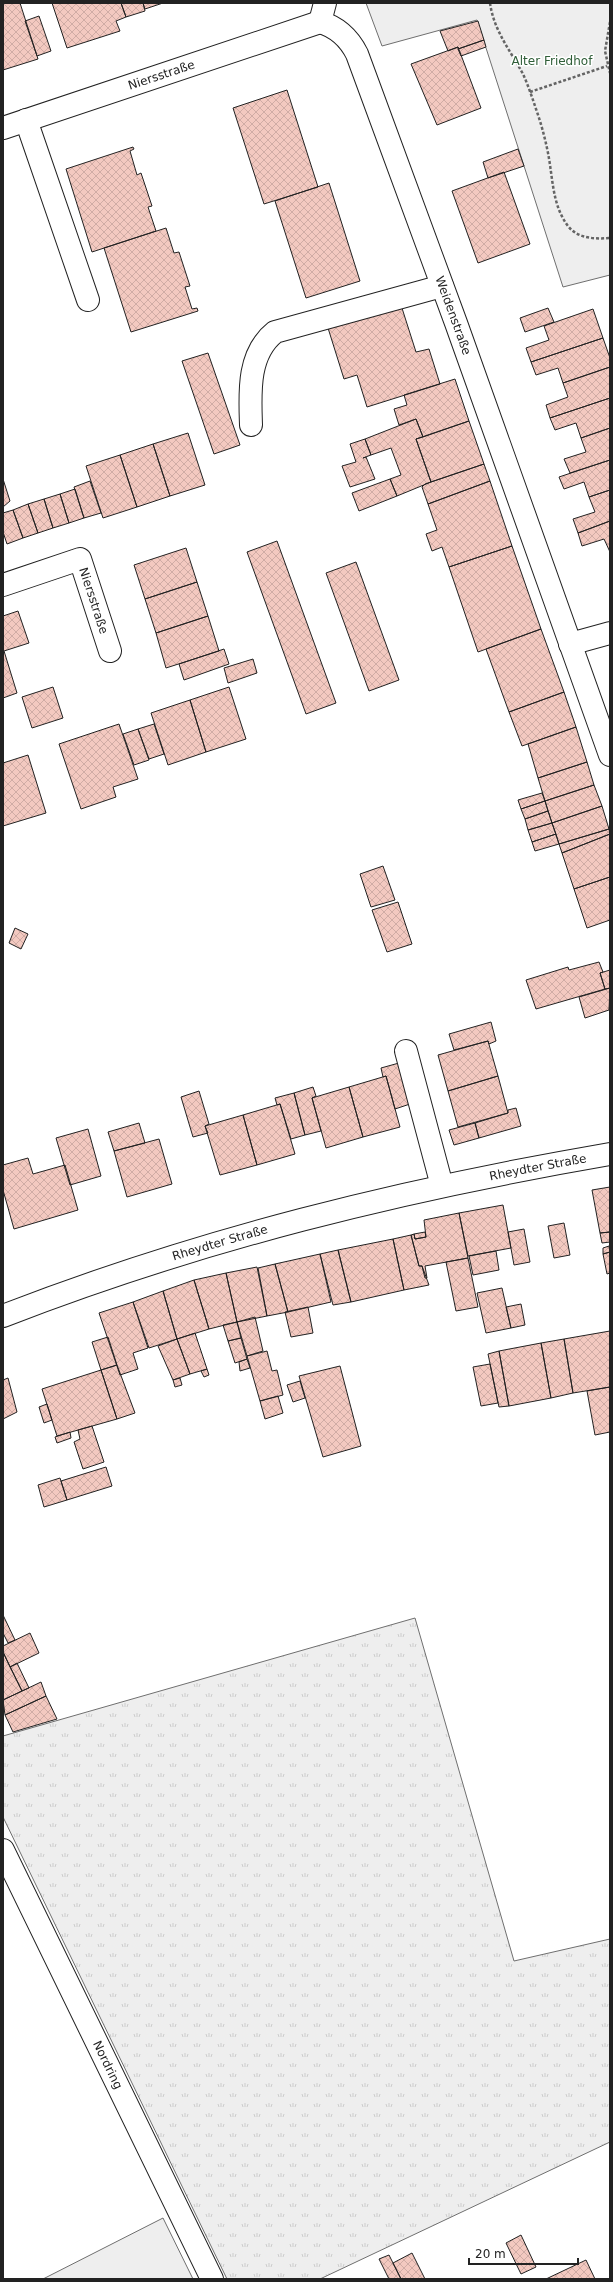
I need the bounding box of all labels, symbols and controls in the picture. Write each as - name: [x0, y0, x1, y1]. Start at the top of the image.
- park label: Alter Friedhof: [512, 54, 593, 68]
- street label: Niersstraße: [126, 57, 196, 93]
- street label: Weidenstraße: [432, 274, 474, 357]
- street label: Niersstraße: [76, 566, 111, 636]
- street label: Rheydter Straße: [488, 1151, 587, 1183]
- street label: Rheydter Straße: [171, 1222, 269, 1263]
- street label: Nordring: [90, 2038, 125, 2091]
- scale bar: [469, 2240, 578, 2266]
- text: 20 m: [475, 2247, 506, 2261]

